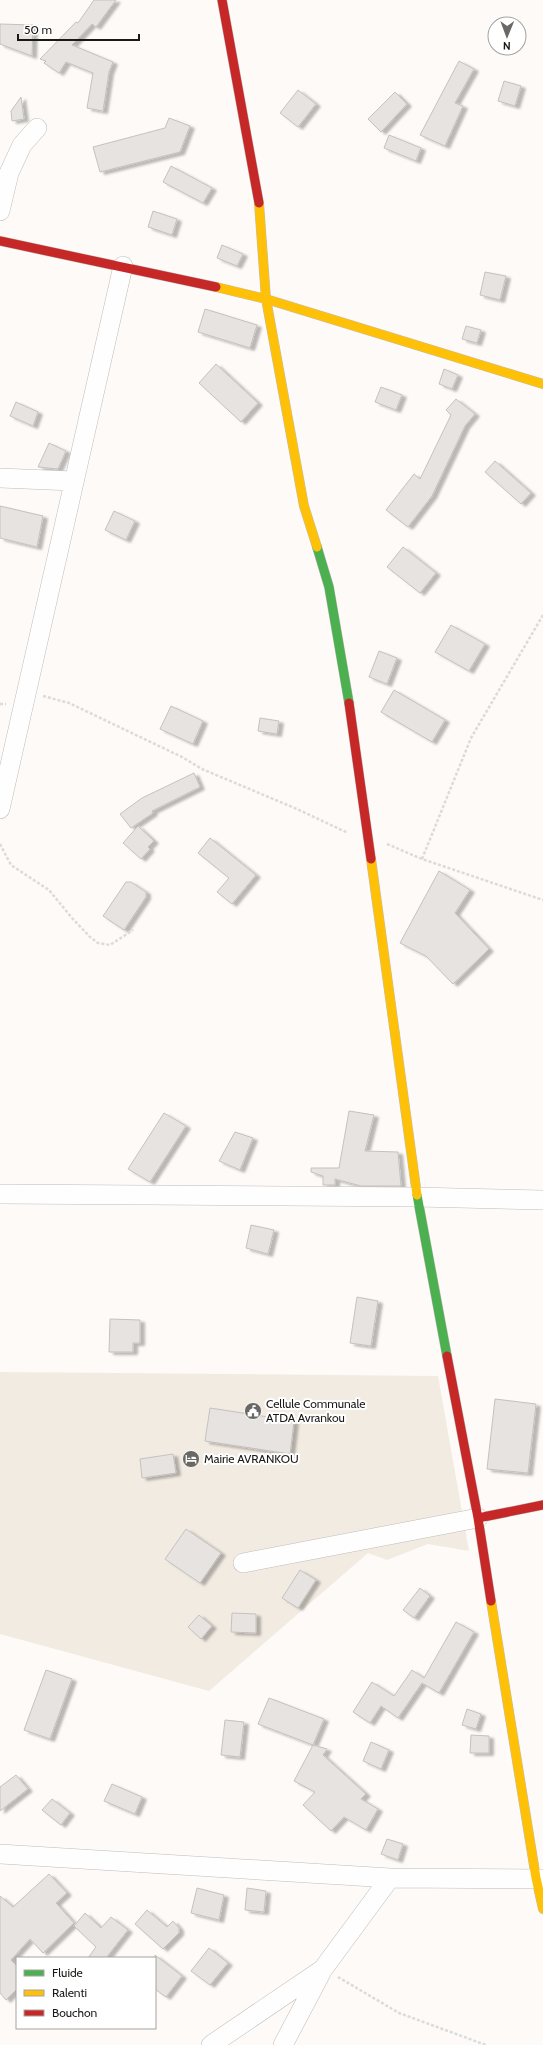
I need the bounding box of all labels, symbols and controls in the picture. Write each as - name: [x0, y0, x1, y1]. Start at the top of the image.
- scale bar: [18, 16, 139, 42]
- north arrow: [487, 16, 527, 56]
- text: 50 m: [24, 22, 52, 37]
- text: N: [503, 39, 511, 53]
- place label: Cellule Communale ATDA Avrankou: [266, 1396, 365, 1425]
- public building icon: Cellule Communale ATDA Avrankou: [243, 1401, 263, 1421]
- hotel icon: Mairie AVRANKOU: [181, 1449, 201, 1469]
- place label: Mairie AVRANKOU: [204, 1451, 299, 1466]
- legend: [16, 1957, 156, 2029]
- text: Fluide: [52, 1965, 83, 1980]
- text: Ralenti: [52, 1985, 87, 2000]
- text: Bouchon: [52, 2005, 98, 2020]

